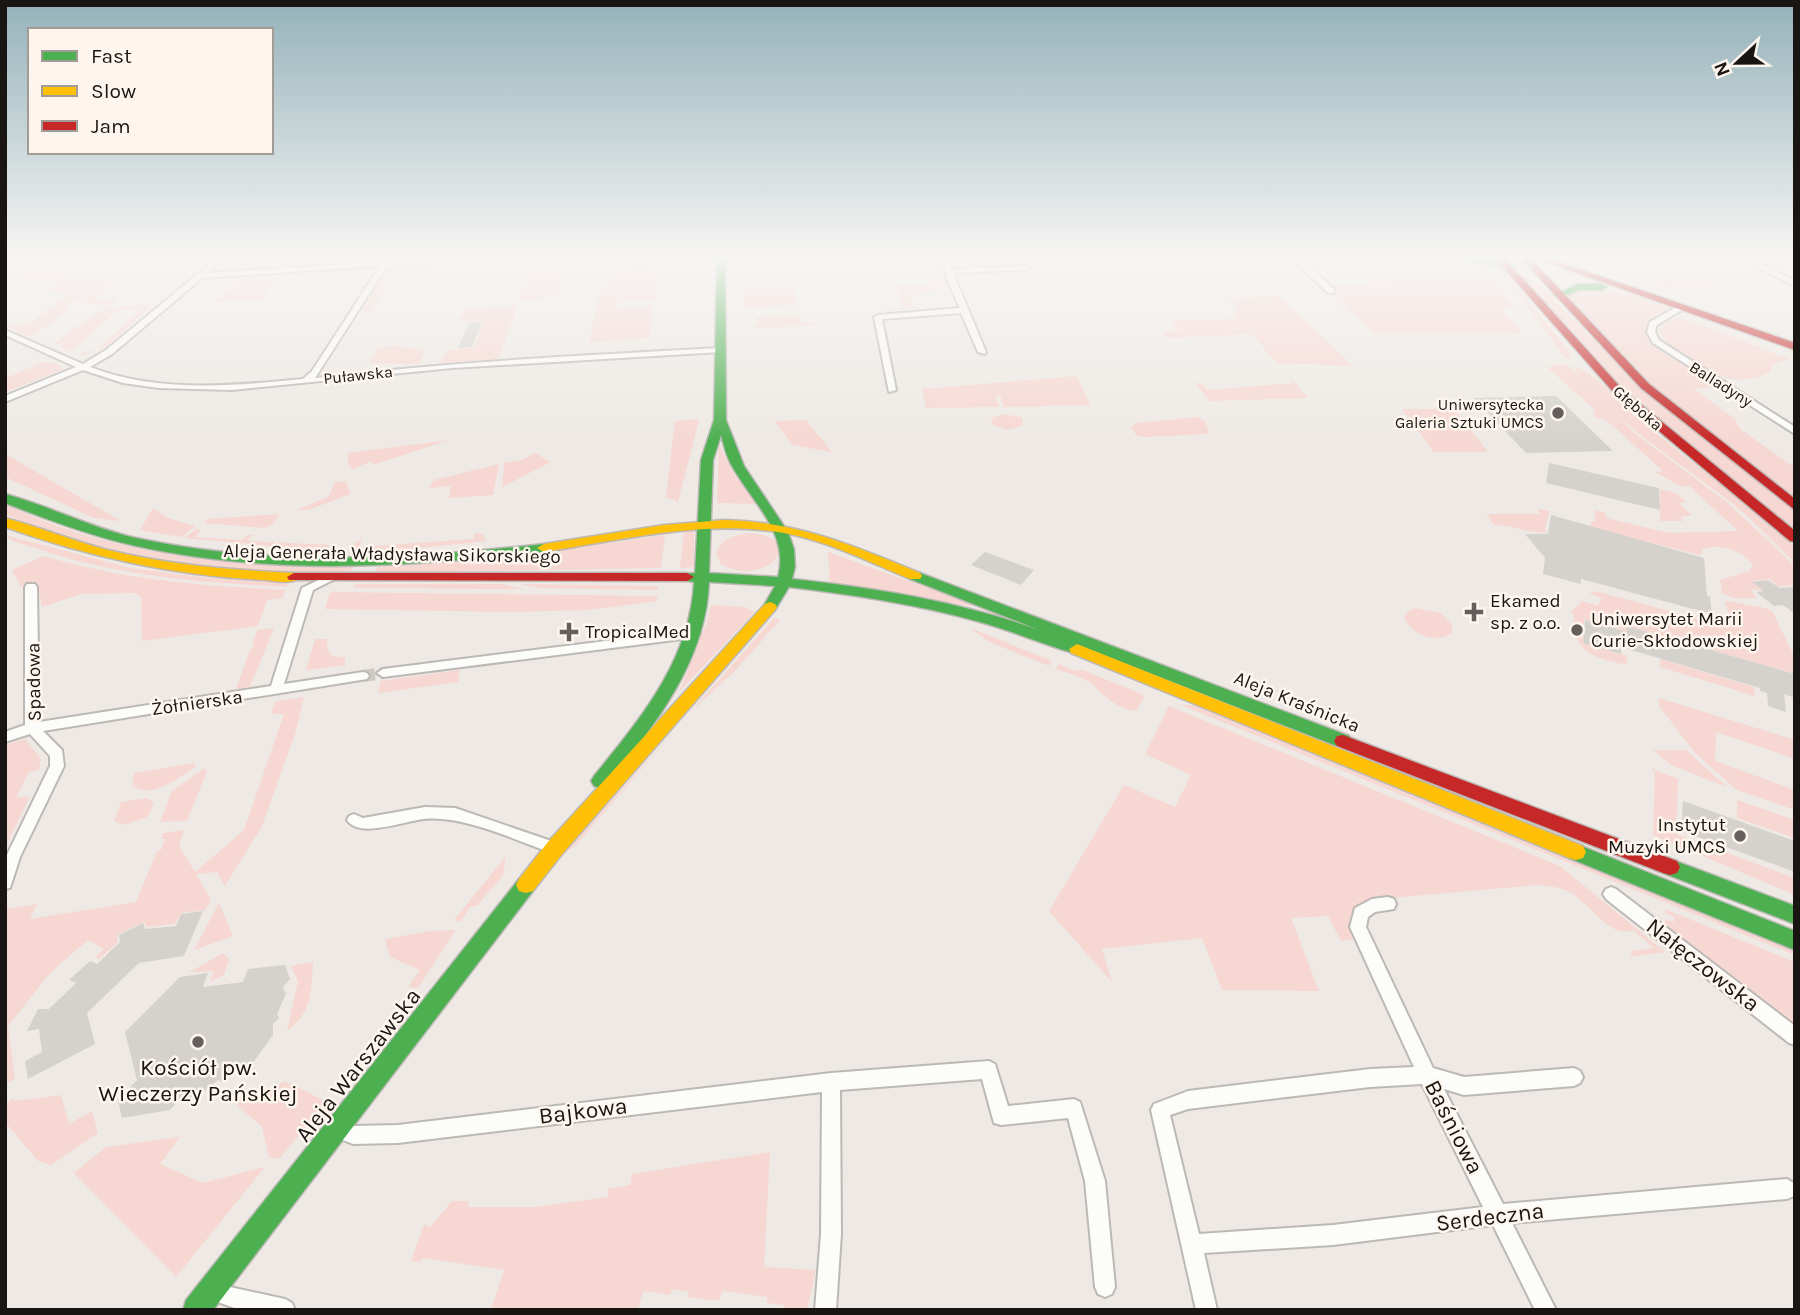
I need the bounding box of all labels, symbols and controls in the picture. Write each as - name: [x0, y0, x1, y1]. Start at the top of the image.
- legend: [28, 28, 273, 154]
- north arrow: [1702, 28, 1772, 98]
- text: Fast: [91, 44, 132, 68]
- text: N: [1709, 59, 1735, 79]
- text: Slow: [91, 79, 136, 103]
- text: Jam: [91, 114, 131, 138]
- street label: Balladyny: [1686, 357, 1756, 411]
- street label: Puławska: [322, 362, 394, 388]
- street label: Głęboka: [1609, 381, 1667, 435]
- place label: Uniwersytecka Galeria Sztuki UMCS: [1395, 395, 1544, 432]
- marker: Uniwersytecka Galeria Sztuki UMCS: [1550, 405, 1566, 421]
- street label: Aleja Generała Władysława Sikorskiego: [223, 540, 561, 568]
- place label: Ekamed sp. z o.o.: [1490, 590, 1561, 634]
- marker: Ekamed sp. z o.o.: [1464, 602, 1484, 622]
- place label: Uniwersytet Marii Curie-Skłodowskiej: [1591, 608, 1758, 652]
- place label: TropicalMed: [585, 621, 690, 643]
- marker: TropicalMed: [559, 622, 579, 642]
- marker: Uniwersytet Marii Curie-Skłodowskiej: [1569, 622, 1585, 638]
- street label: Spadowa: [22, 642, 46, 722]
- street label: Aleja Kraśnicka: [1231, 667, 1363, 737]
- street label: Żołnierska: [150, 686, 244, 720]
- place label: Instytut Muzyki UMCS: [1608, 814, 1726, 858]
- marker: Instytut Muzyki UMCS: [1732, 828, 1748, 844]
- street label: Nałęczowska: [1641, 912, 1765, 1018]
- street label: Aleja Warszawska: [290, 983, 426, 1147]
- marker: Kościół pw. Wieczerzy Pańskiej: [190, 1034, 206, 1050]
- place label: Kościół pw. Wieczerzy Pańskiej: [98, 1054, 298, 1107]
- street label: Baśniowa: [1419, 1076, 1489, 1178]
- street label: Bajkowa: [537, 1092, 629, 1130]
- street label: Serdeczna: [1434, 1197, 1546, 1237]

